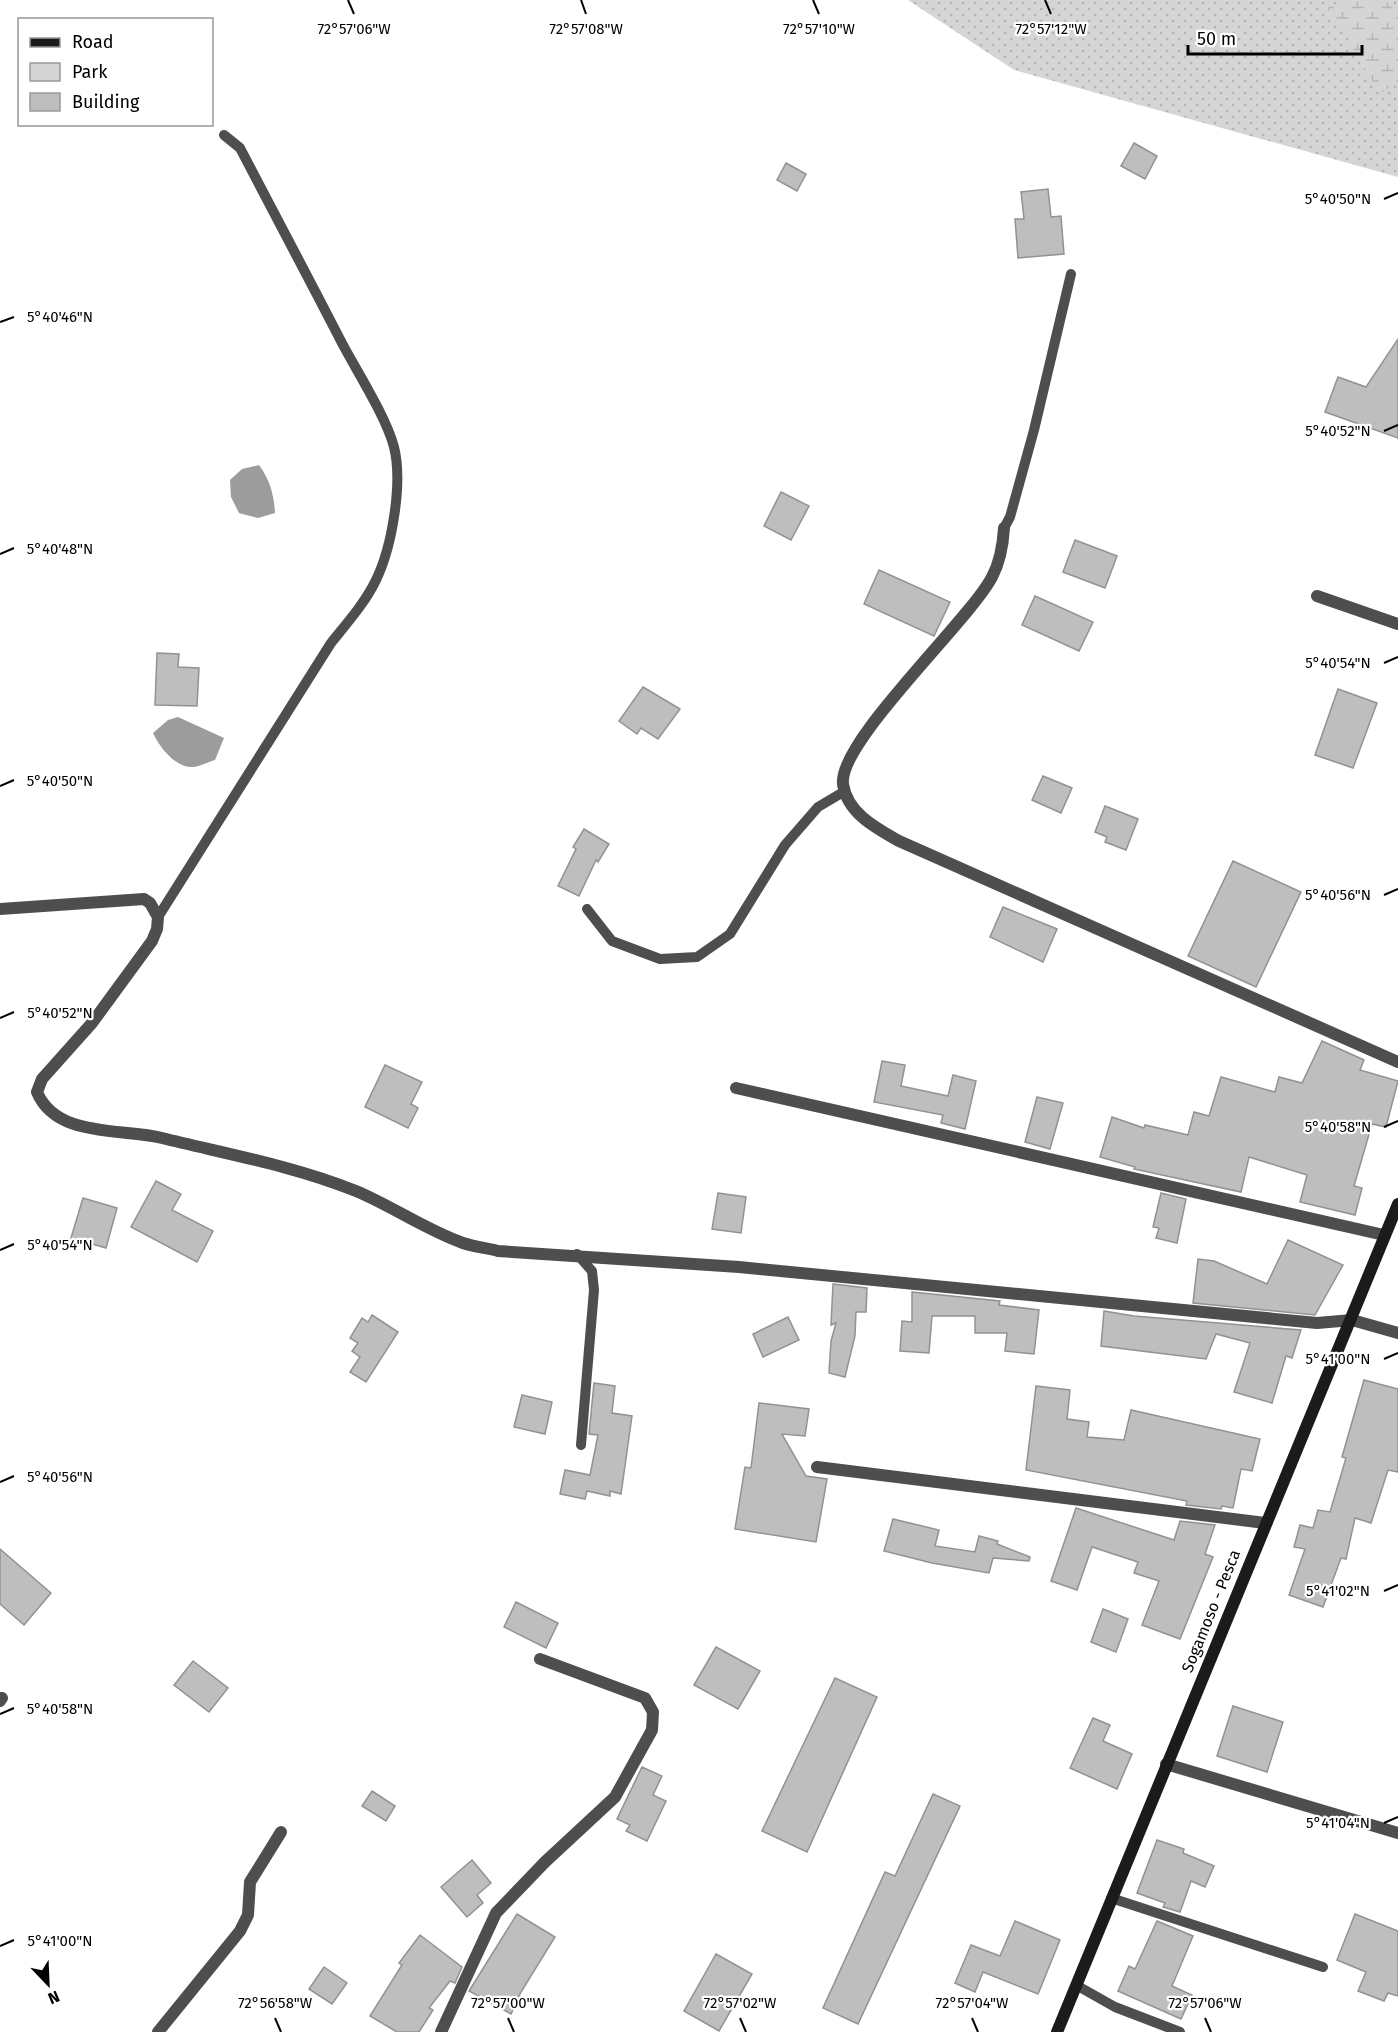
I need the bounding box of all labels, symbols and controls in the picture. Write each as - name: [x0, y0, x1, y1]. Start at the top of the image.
- legend: [18, 18, 213, 126]
- scale bar: [1188, 18, 1362, 56]
- text: 72°57'06"W: [317, 20, 391, 38]
- text: 72°57'08"W: [549, 20, 623, 38]
- text: 72°57'10"W: [783, 20, 856, 38]
- text: 72°57'12"W: [1015, 20, 1087, 38]
- text: 50 m: [1197, 28, 1236, 50]
- text: Road: [72, 31, 114, 53]
- text: Park: [72, 61, 108, 83]
- text: Building: [72, 91, 140, 113]
- text: 5°40'50"N: [1305, 190, 1371, 208]
- text: 5°40'46"N: [27, 308, 93, 326]
- text: 5°40'52"N: [1305, 422, 1371, 440]
- text: 5°40'48"N: [27, 540, 93, 558]
- text: 5°40'54"N: [1305, 654, 1371, 672]
- text: 5°40'50"N: [27, 772, 93, 790]
- text: 5°40'56"N: [1305, 886, 1371, 904]
- text: 5°40'52"N: [27, 1004, 93, 1022]
- text: 5°40'58"N: [1305, 1118, 1371, 1136]
- text: 5°40'54"N: [27, 1236, 93, 1254]
- text: 5°41'00"N: [1306, 1350, 1370, 1368]
- text: 5°40'56"N: [27, 1468, 93, 1486]
- street label: Sogamoso - Pesca: [1178, 1547, 1244, 1675]
- text: 5°41'02"N: [1306, 1582, 1370, 1600]
- text: 5°40'58"N: [27, 1700, 93, 1718]
- text: 5°41'04"N: [1306, 1814, 1370, 1832]
- text: 5°41'00"N: [28, 1932, 92, 1950]
- north arrow: [18, 1954, 78, 2014]
- text: N: [45, 1987, 62, 2008]
- text: 72°56'58"W: [238, 1994, 313, 2012]
- text: 72°57'00"W: [471, 1994, 545, 2012]
- text: 72°57'02"W: [704, 1994, 777, 2012]
- text: 72°57'04"W: [936, 1994, 1009, 2012]
- text: 72°57'06"W: [1168, 1994, 1242, 2012]

